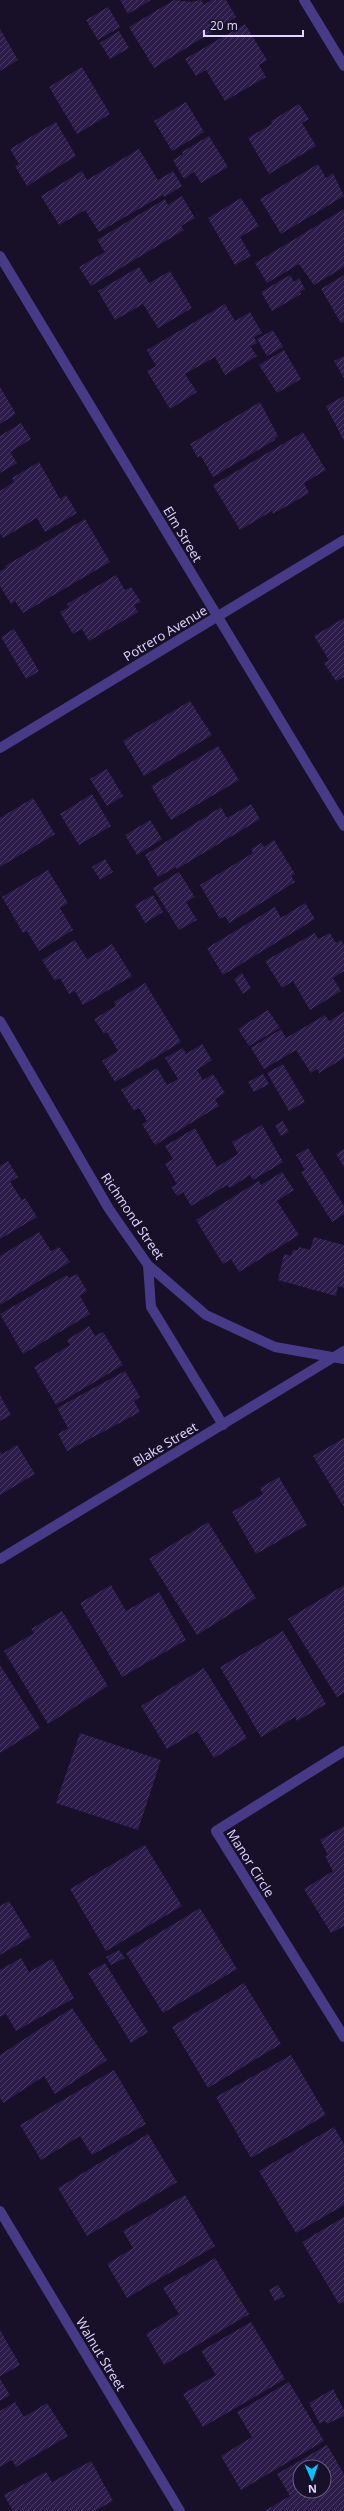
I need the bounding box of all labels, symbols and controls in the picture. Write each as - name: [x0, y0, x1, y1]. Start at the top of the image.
- scale bar: [204, 12, 303, 38]
- text: 20 m: [210, 17, 238, 34]
- street label: Elm Street: [159, 503, 207, 566]
- street label: Potrero Avenue: [120, 601, 210, 665]
- street label: Richmond Street: [97, 1169, 169, 1263]
- street label: Blake Street: [129, 1417, 201, 1470]
- street label: Manor Circle: [223, 1826, 279, 1900]
- street label: Walnut Street: [72, 2314, 130, 2394]
- north arrow: [292, 2459, 332, 2499]
- text: N: [308, 2482, 317, 2497]

